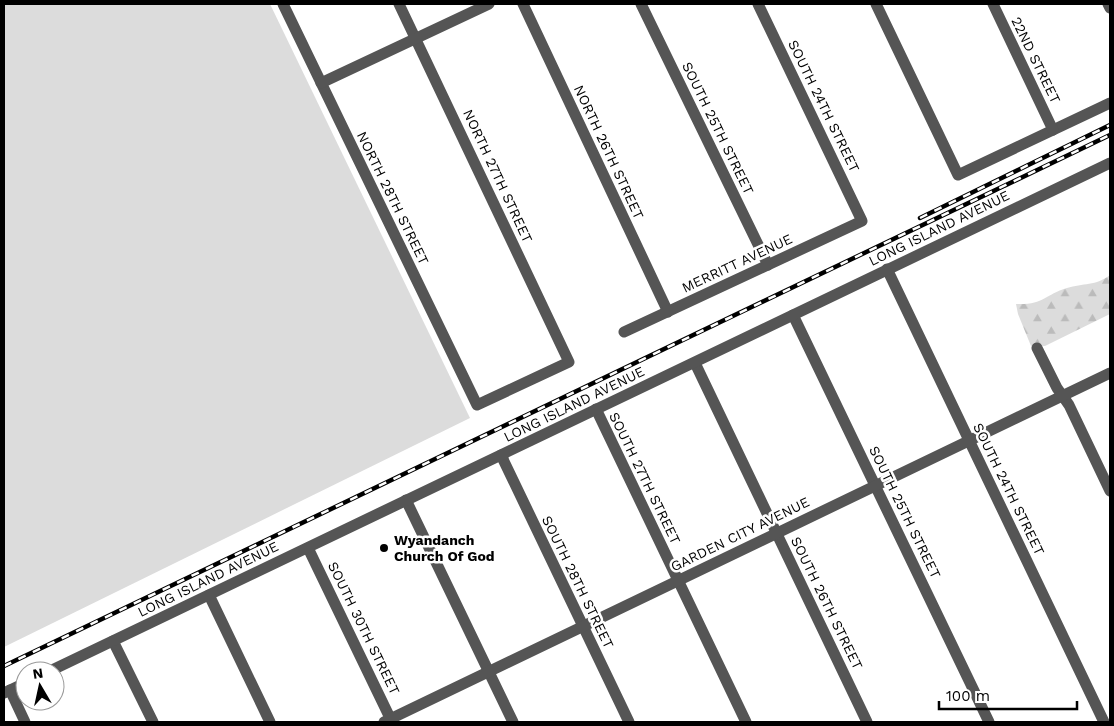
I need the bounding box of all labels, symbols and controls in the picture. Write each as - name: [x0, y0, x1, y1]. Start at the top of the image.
- street label: 22ND STREET: [1008, 14, 1064, 106]
- street label: SOUTH 24TH STREET: [785, 37, 863, 175]
- street label: SOUTH 25TH STREET: [679, 59, 757, 197]
- street label: NORTH 26TH STREET: [571, 82, 647, 222]
- street label: NORTH 27TH STREET: [460, 107, 536, 246]
- street label: NORTH 28TH STREET: [354, 129, 432, 268]
- street label: LONG ISLAND AVENUE: [866, 187, 1012, 269]
- street label: MERRITT AVENUE: [679, 230, 795, 296]
- street label: LONG ISLAND AVENUE: [501, 363, 647, 445]
- street label: SOUTH 27TH STREET: [606, 409, 684, 547]
- street label: SOUTH 24TH STREET: [970, 420, 1048, 558]
- street label: SOUTH 25TH STREET: [866, 443, 944, 581]
- street label: GARDEN CITY AVENUE: [668, 493, 812, 575]
- street label: SOUTH 28TH STREET: [539, 513, 617, 652]
- place label: Wyandanch Church Of God: [394, 532, 495, 564]
- street label: SOUTH 26TH STREET: [788, 534, 866, 672]
- street label: LONG ISLAND AVENUE: [135, 538, 281, 620]
- marker: Wyandanch Church Of God: [378, 542, 390, 554]
- street label: SOUTH 30TH STREET: [325, 559, 403, 698]
- north arrow: [15, 661, 65, 711]
- text: N: [32, 664, 44, 682]
- scale bar: [939, 678, 1076, 710]
- text: 100 m: [946, 687, 990, 705]

